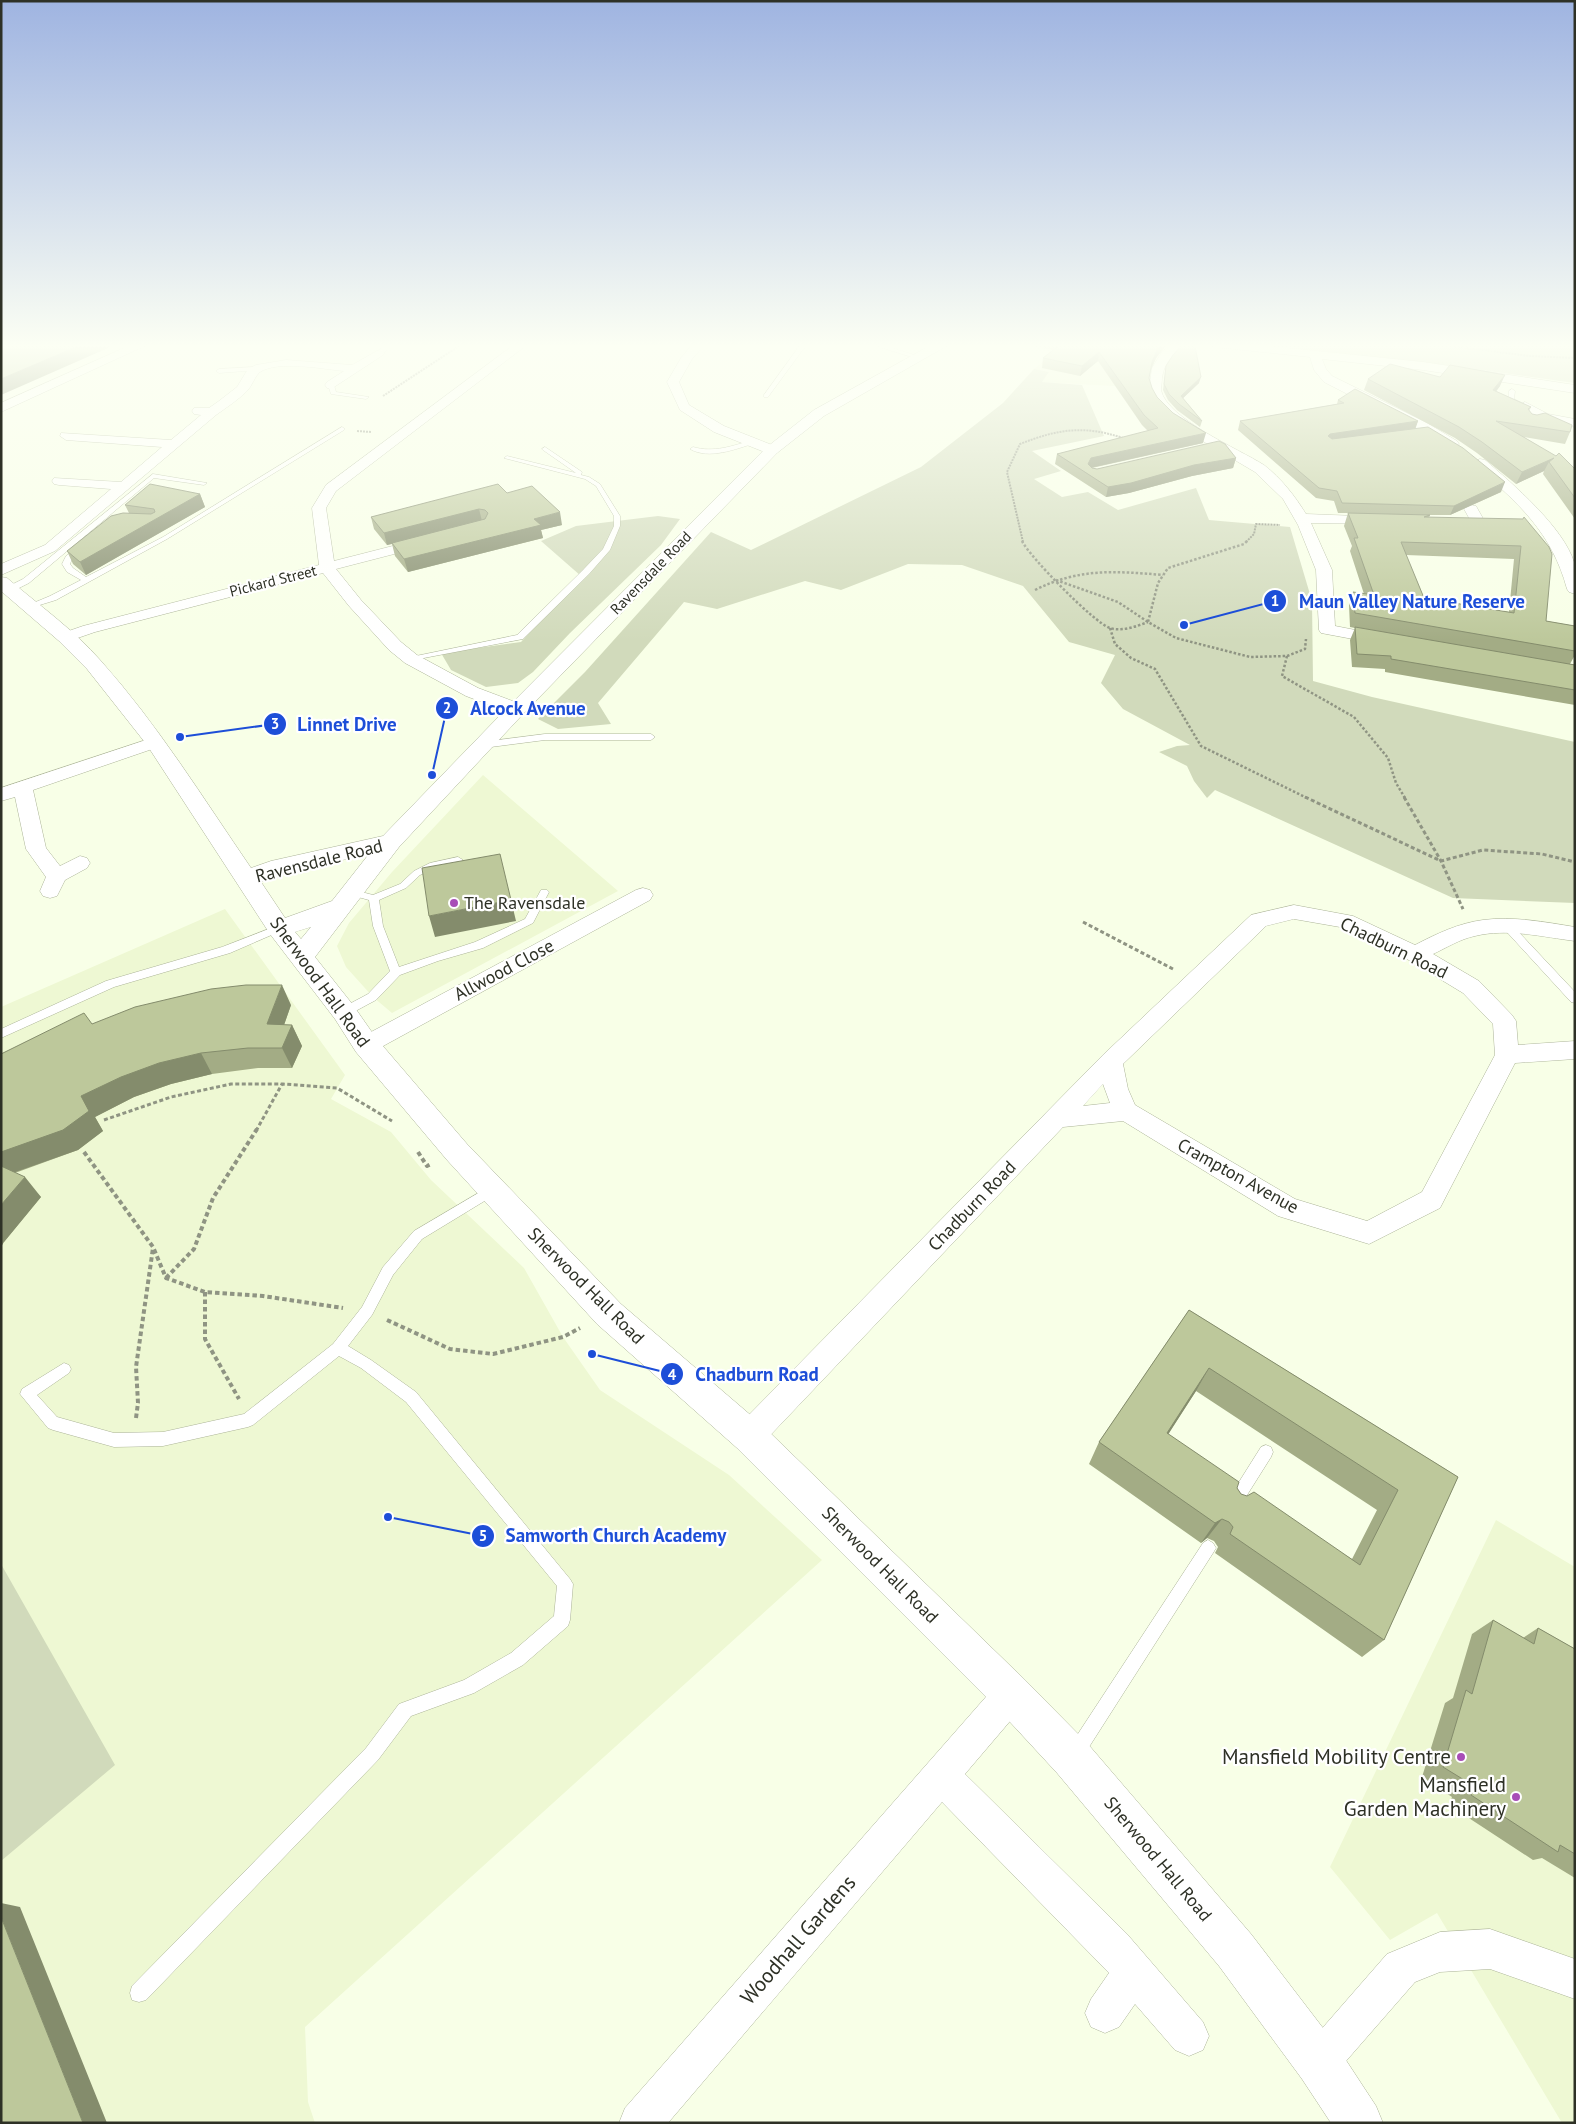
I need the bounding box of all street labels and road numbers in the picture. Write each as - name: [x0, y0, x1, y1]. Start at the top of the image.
- street label: Ravensdale Road: [606, 527, 695, 618]
- street label: Pickard Street: [227, 560, 318, 601]
- street label: Ravensdale Road: [253, 834, 385, 887]
- street label: Sherwood Hall Road: [265, 912, 376, 1052]
- street label: Chadburn Road: [1337, 912, 1452, 984]
- street label: Allwood Close: [450, 934, 558, 1005]
- street label: Crampton Avenue: [1174, 1133, 1303, 1218]
- street label: Chadburn Road: [923, 1156, 1021, 1256]
- street label: Sherwood Hall Road: [523, 1222, 650, 1349]
- street label: Sherwood Hall Road: [817, 1501, 944, 1628]
- street label: Sherwood Hall Road: [1099, 1792, 1217, 1926]
- street label: Woodhall Gardens: [734, 1869, 861, 2010]

